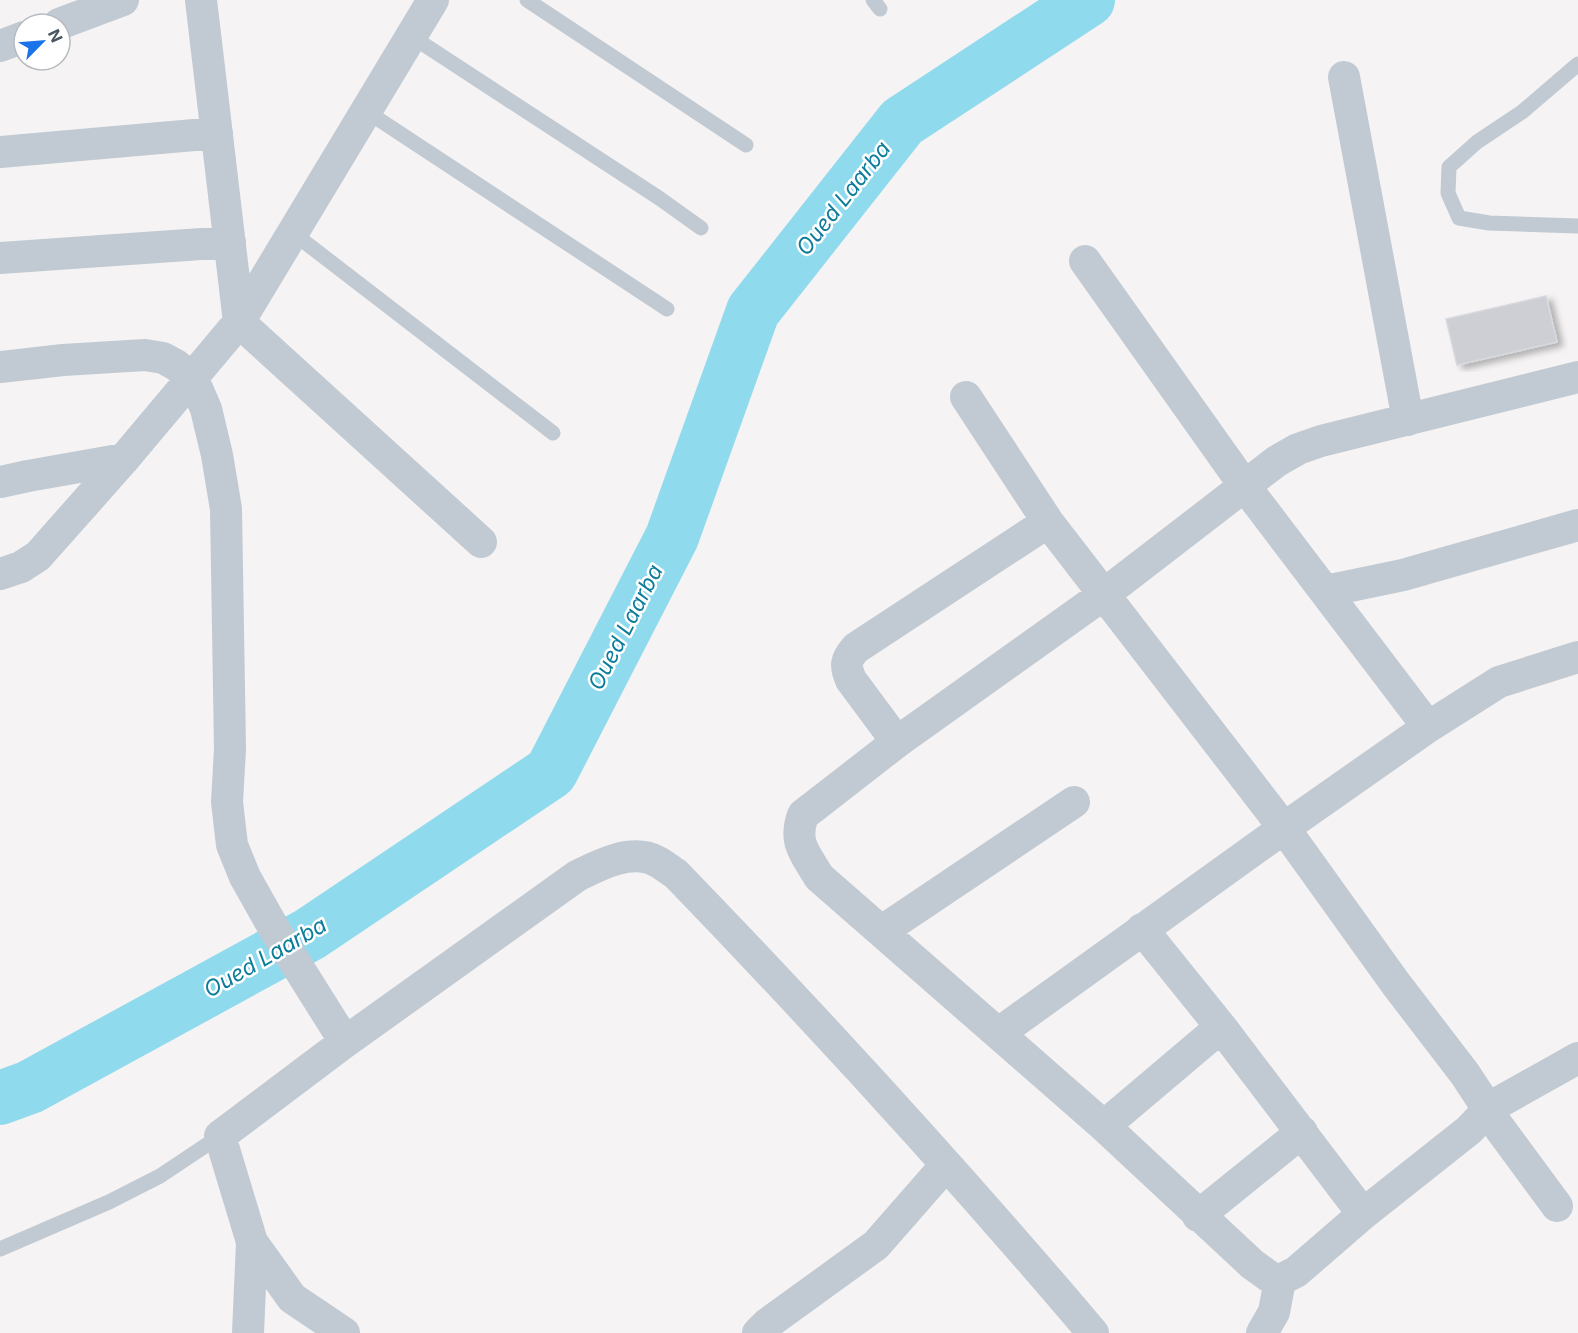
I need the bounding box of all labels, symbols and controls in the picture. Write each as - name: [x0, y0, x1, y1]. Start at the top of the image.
- north arrow: [12, 12, 72, 72]
- text: N: [44, 26, 67, 45]
- water label: Oued Laarba: [791, 136, 895, 260]
- water label: Oued Laarba: [582, 560, 668, 694]
- water label: Oued Laarba: [199, 911, 331, 1003]

